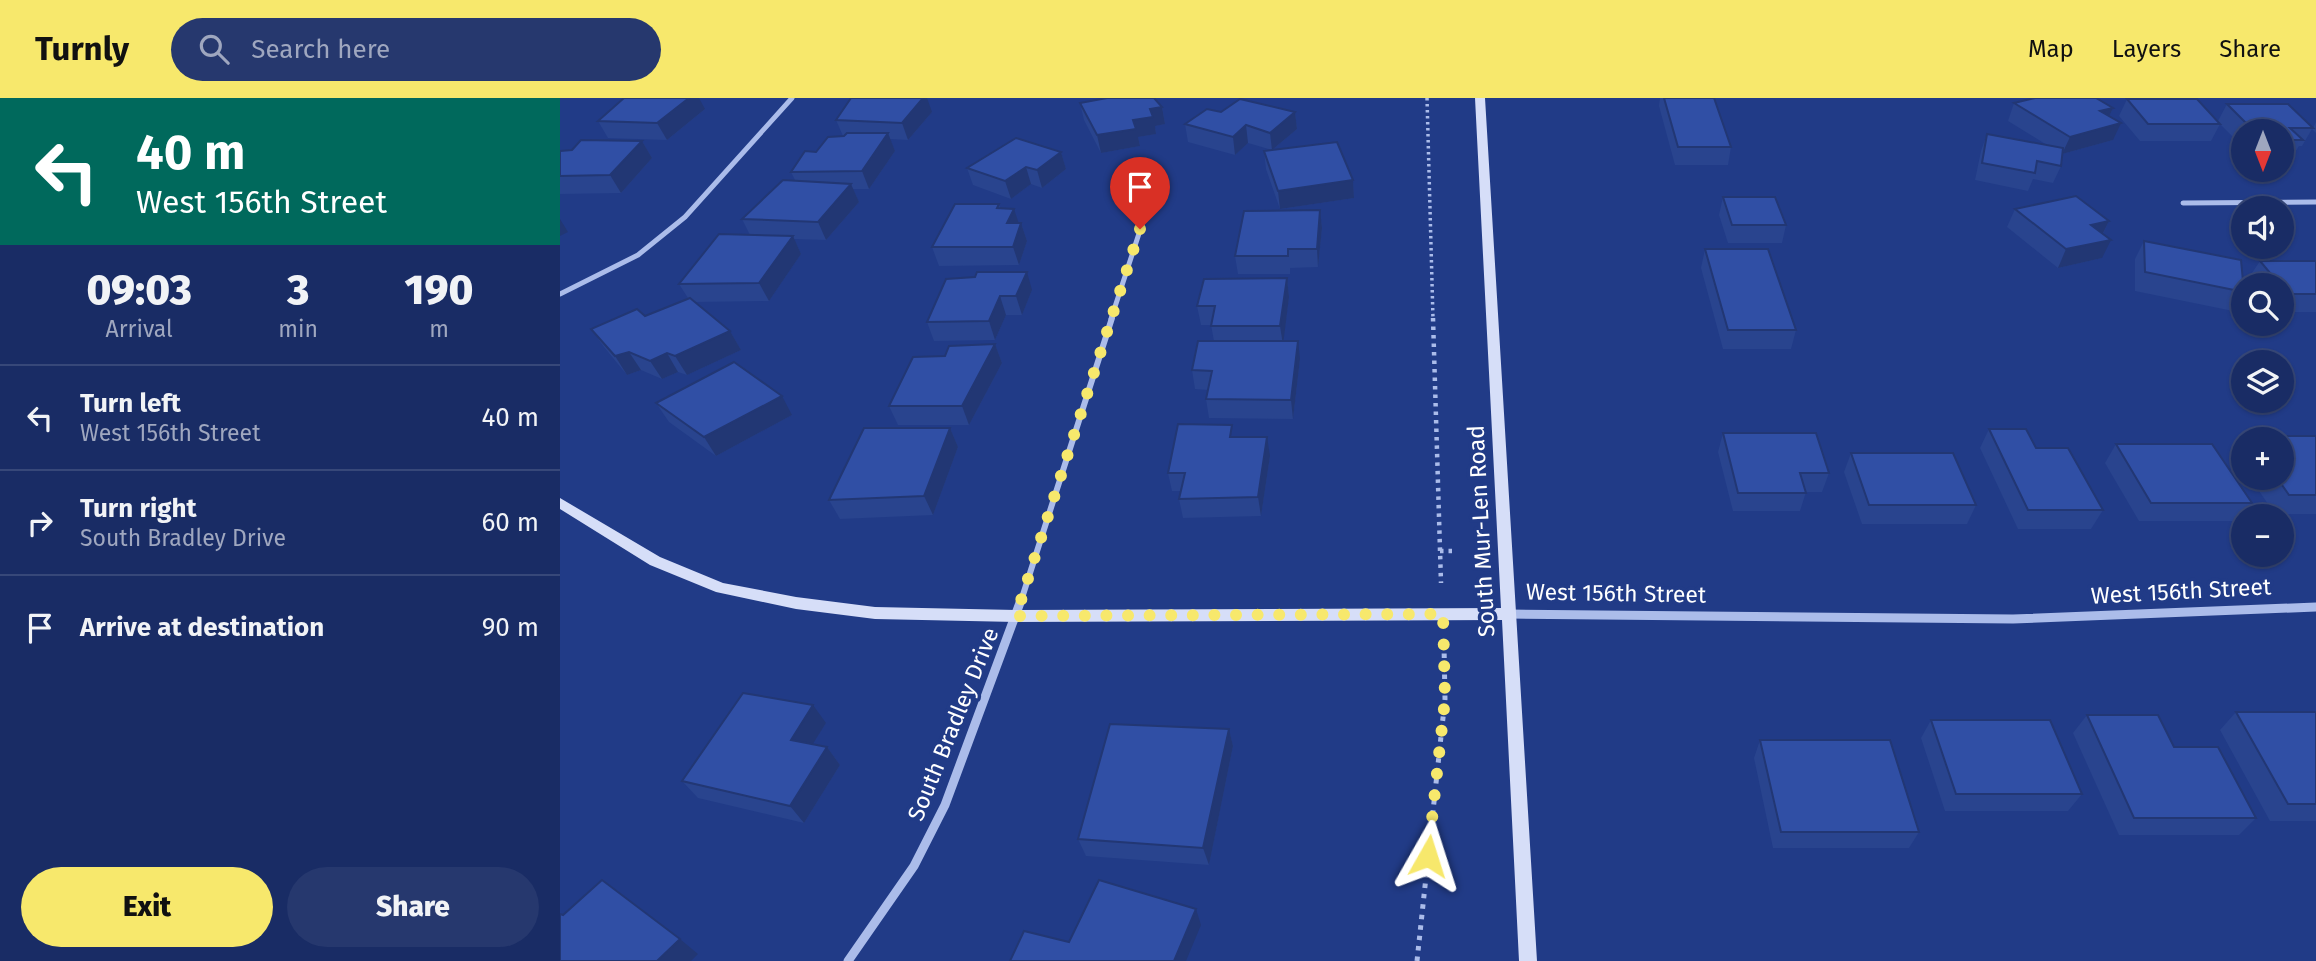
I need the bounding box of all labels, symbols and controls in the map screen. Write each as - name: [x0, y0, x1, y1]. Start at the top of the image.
- search box: [171, 18, 661, 81]
- text: Turnly: [35, 29, 129, 69]
- icon: search: [195, 30, 233, 68]
- text: Search here: [251, 34, 390, 65]
- text: Map: [2028, 35, 2074, 63]
- text: Layers: [2112, 35, 2181, 63]
- text: Share: [2219, 35, 2281, 63]
- north arrow: [2231, 119, 2294, 182]
- map controls: [2231, 119, 2294, 567]
- text: 40 m: [136, 123, 245, 182]
- icon: left: [21, 126, 112, 217]
- pin: [1110, 157, 1170, 229]
- icon: arrive: [1121, 168, 1159, 206]
- text: West 156th Street: [136, 183, 387, 221]
- button: sound: [2231, 196, 2294, 259]
- text: 09:03: [87, 265, 192, 315]
- text: 3: [287, 265, 309, 315]
- text: 190: [405, 265, 473, 315]
- button: search: [2231, 273, 2294, 336]
- text: Arrival: [105, 315, 173, 343]
- text: min: [278, 315, 318, 343]
- text: m: [429, 315, 449, 343]
- button: layers: [2231, 350, 2294, 413]
- text: Turn left: [80, 388, 181, 419]
- icon: left: [21, 399, 59, 437]
- text: 40 m: [481, 402, 539, 433]
- text: West 156th Street: [80, 419, 260, 447]
- street label: South Mur-Len Road: [1461, 424, 1501, 638]
- button: +: [2231, 427, 2294, 490]
- text: Turn right: [80, 493, 197, 524]
- icon: right: [21, 504, 59, 542]
- button: −: [2231, 504, 2294, 567]
- text: 60 m: [481, 507, 539, 538]
- text: South Bradley Drive: [80, 524, 286, 552]
- street label: West 156th Street: [2090, 572, 2273, 610]
- street label: West 156th Street: [1526, 577, 1707, 609]
- icon: arrive: [21, 609, 59, 647]
- text: Arrive at destination: [80, 612, 324, 643]
- text: 90 m: [482, 612, 539, 643]
- street label: South Bradley Drive: [901, 623, 1005, 825]
- position arrow: [1391, 819, 1465, 893]
- button: Exit: [21, 867, 273, 947]
- button: Share: [287, 867, 539, 947]

